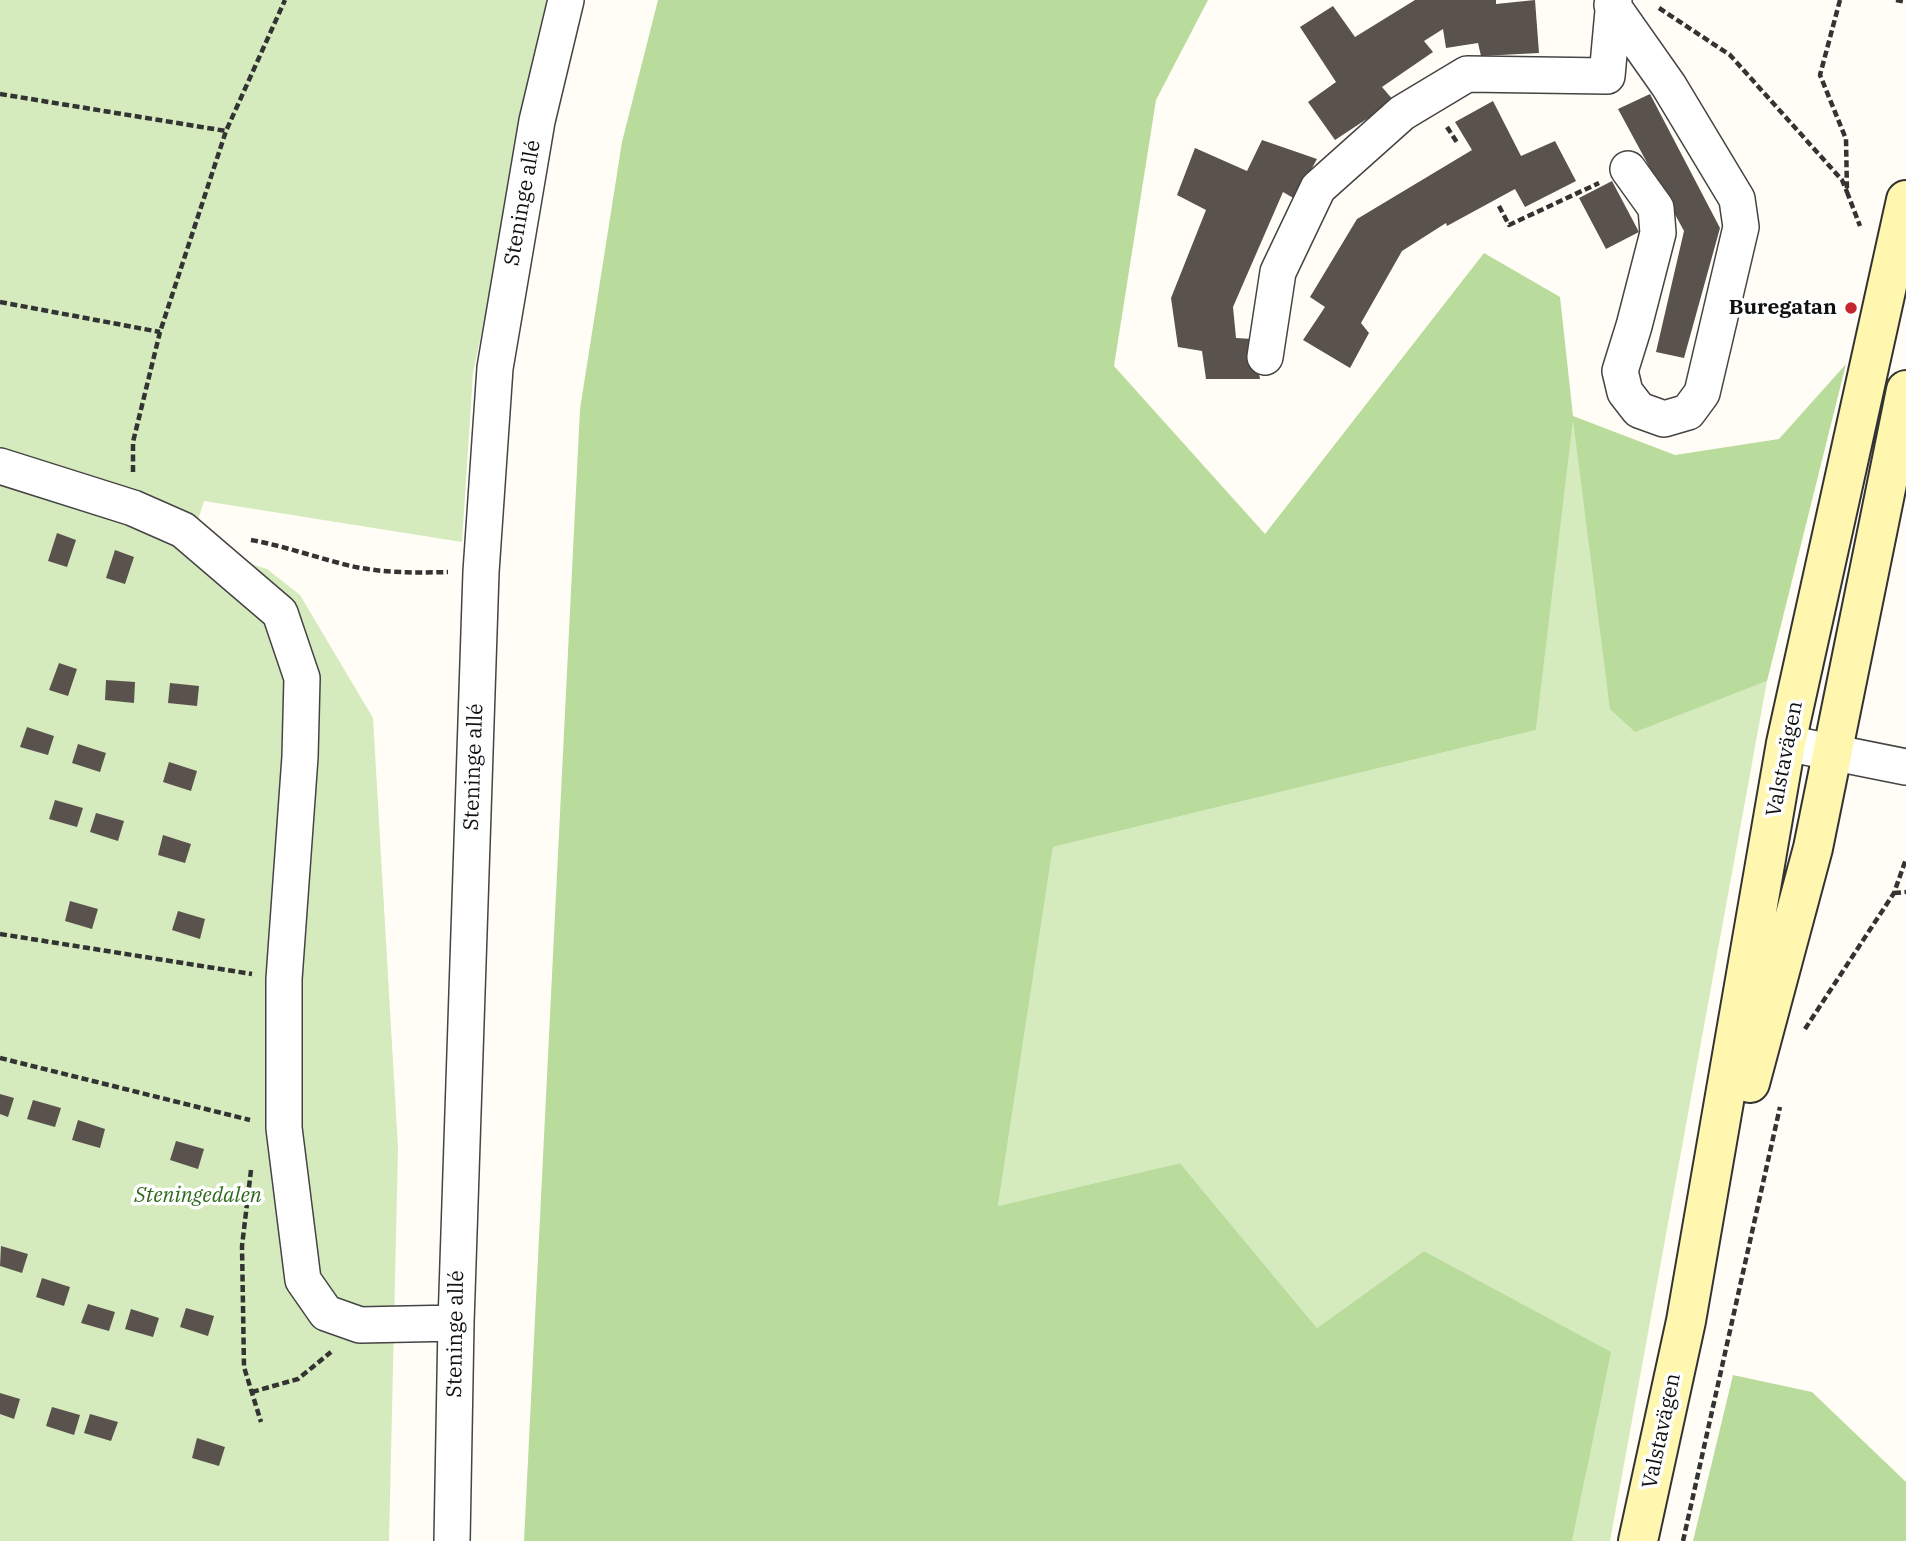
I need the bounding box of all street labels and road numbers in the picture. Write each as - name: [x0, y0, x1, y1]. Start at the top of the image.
- street label: Steninge allé: [500, 138, 546, 268]
- street label: Valstavägen: [1761, 699, 1809, 819]
- street label: Steninge allé: [459, 703, 489, 831]
- street label: Steninge allé: [442, 1270, 470, 1398]
- street label: Valstavägen: [1637, 1371, 1687, 1491]

